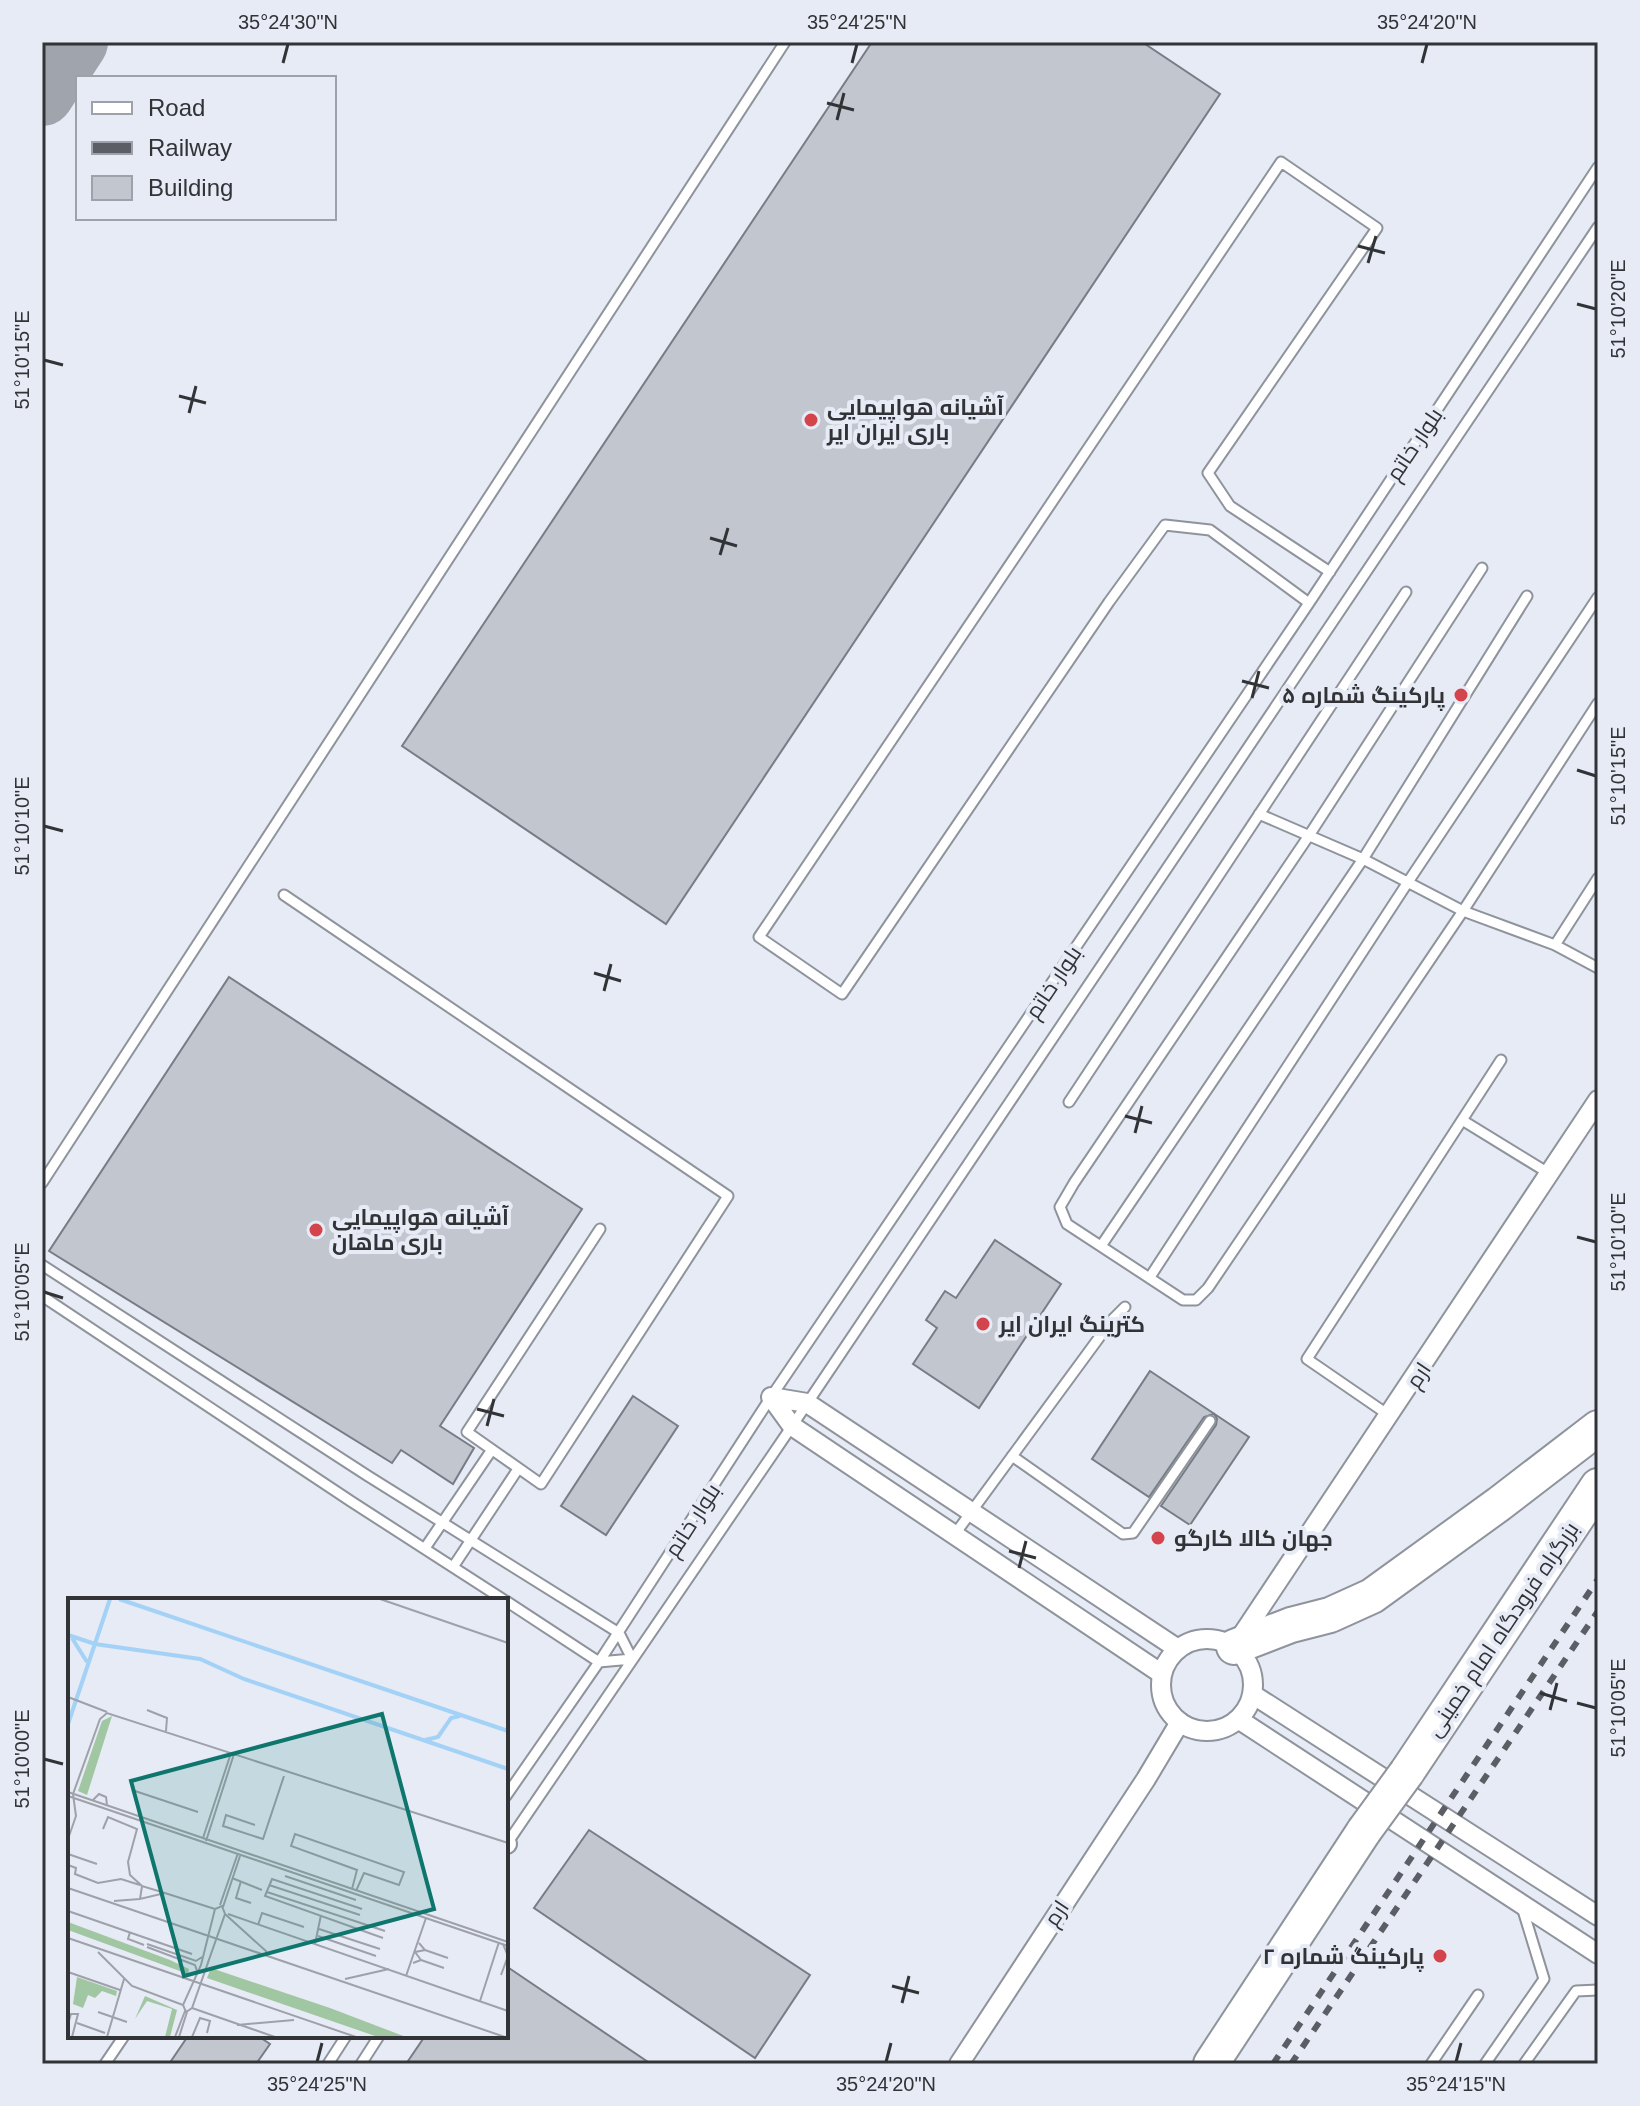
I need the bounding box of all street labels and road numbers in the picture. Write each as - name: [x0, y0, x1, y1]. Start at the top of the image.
- street label: بلوار خاتم: [1381, 403, 1450, 487]
- street label: بلوار خاتم: [1020, 941, 1089, 1025]
- street label: ارم: [1401, 1358, 1438, 1395]
- street label: بلوار خاتم: [660, 1479, 728, 1563]
- street label: بزرگراه فرودگاه امام خمینی: [1421, 1517, 1586, 1743]
- street label: ارم: [1039, 1896, 1076, 1933]

